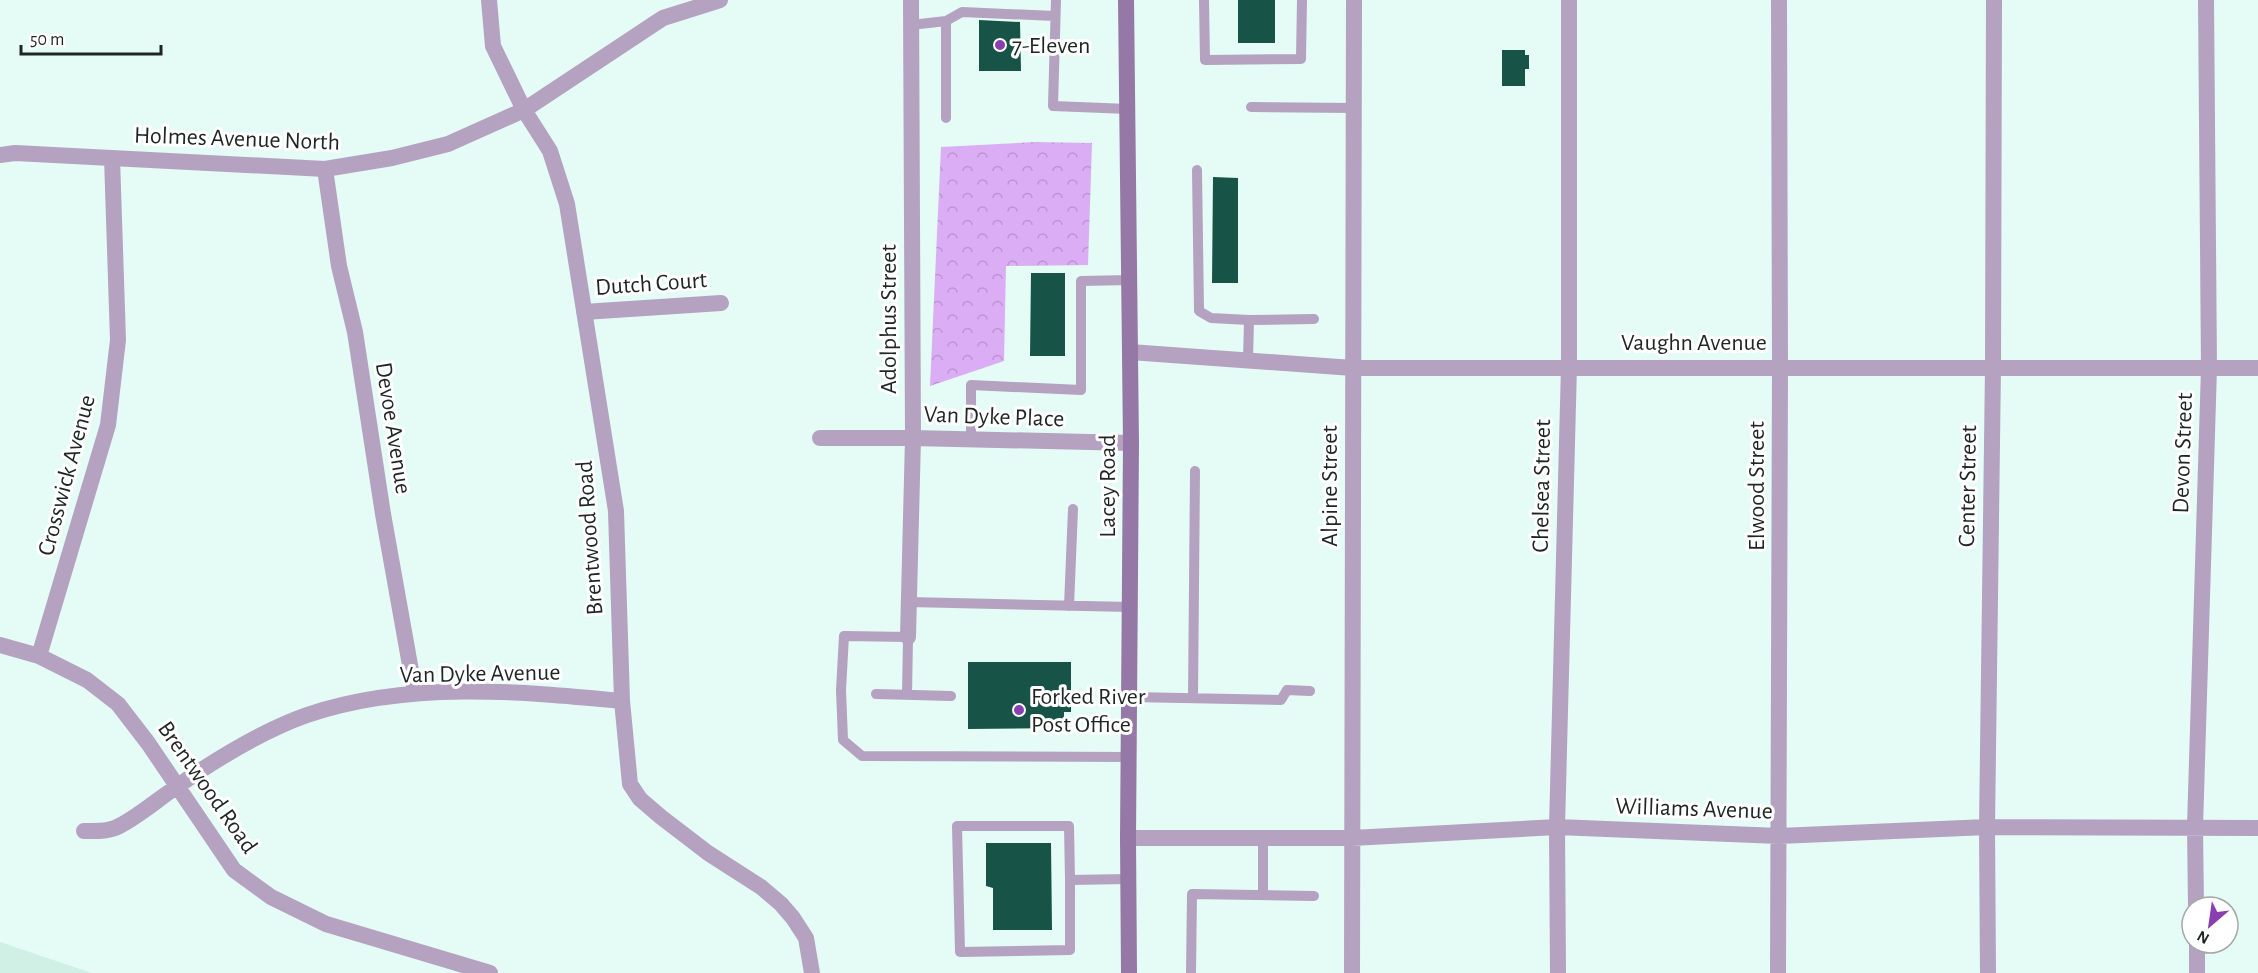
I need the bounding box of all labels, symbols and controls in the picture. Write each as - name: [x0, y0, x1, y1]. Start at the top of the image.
- scale bar: [21, 18, 160, 56]
- text: 50 m: [30, 31, 64, 49]
- place label: 7-Eleven: [1012, 34, 1090, 58]
- marker: 7-Eleven: [993, 38, 1007, 52]
- street label: Holmes Avenue North: [134, 123, 340, 155]
- street label: Adolphus Street: [877, 244, 901, 394]
- street label: Dutch Court: [594, 268, 708, 300]
- street label: Vaughn Avenue: [1621, 331, 1767, 355]
- street label: Devoe Avenue: [371, 361, 415, 496]
- street label: Crosswick Avenue: [34, 392, 100, 558]
- street label: Devon Street: [2169, 392, 2197, 514]
- street label: Van Dyke Place: [923, 403, 1065, 431]
- street label: Chelsea Street: [1529, 419, 1555, 553]
- street label: Elwood Street: [1745, 421, 1769, 551]
- street label: Center Street: [1955, 424, 1981, 547]
- street label: Alpine Street: [1318, 425, 1342, 547]
- street label: Lacey Road: [1096, 434, 1120, 538]
- street label: Brentwood Road: [573, 460, 607, 616]
- street label: Van Dyke Avenue: [399, 661, 561, 687]
- place label: Forked River Post Office: [1031, 685, 1146, 737]
- marker: Forked River Post Office: [1012, 703, 1026, 717]
- street label: Brentwood Road: [153, 717, 261, 858]
- street label: Williams Avenue: [1615, 794, 1773, 824]
- north arrow: [2180, 895, 2240, 955]
- text: N: [2194, 928, 2212, 947]

